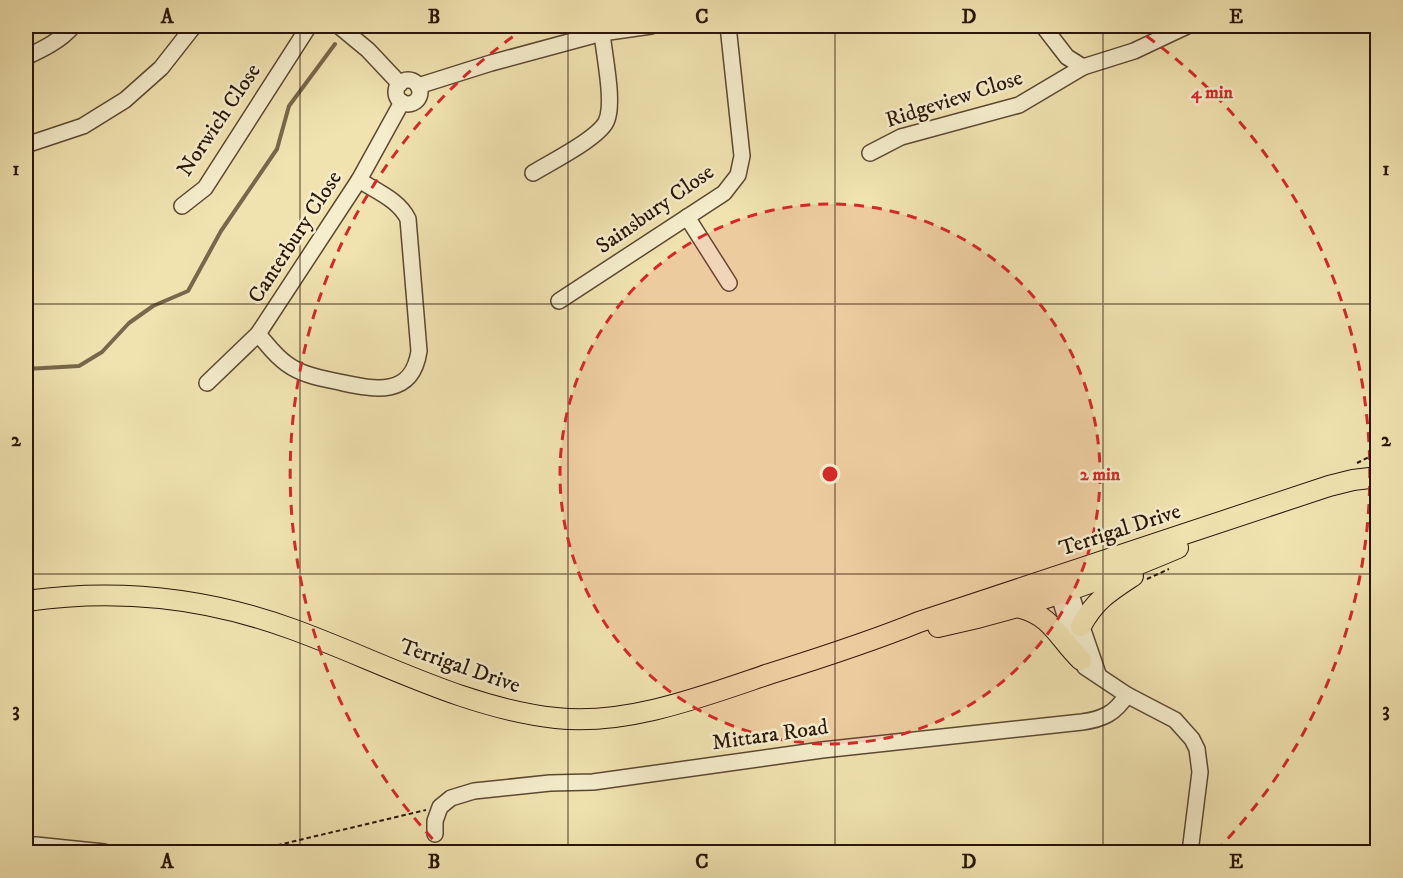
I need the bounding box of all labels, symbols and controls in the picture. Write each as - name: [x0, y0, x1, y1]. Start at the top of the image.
- text: A: [160, 5, 175, 30]
- text: B: [428, 5, 440, 30]
- text: C: [695, 5, 709, 30]
- text: D: [962, 5, 977, 30]
- text: E: [1229, 5, 1243, 30]
- street label: Norwich Close: [171, 58, 267, 182]
- street label: Ridgeview Close: [882, 64, 1026, 134]
- text: 4 min: [1190, 82, 1233, 104]
- text: 1: [12, 157, 20, 182]
- text: 1: [1382, 157, 1390, 182]
- street label: Sainsbury Close: [591, 158, 719, 260]
- street label: Canterbury Close: [242, 166, 348, 308]
- text: 2: [11, 428, 22, 453]
- text: 2: [1381, 428, 1392, 453]
- centre of rings: [820, 464, 840, 484]
- text: 2 min: [1080, 464, 1121, 486]
- street label: Terrigal Drive: [1056, 498, 1184, 562]
- street label: Terrigal Drive: [396, 633, 524, 699]
- text: 3: [12, 698, 20, 723]
- text: 3: [1382, 698, 1390, 723]
- street label: Mittara Road: [710, 713, 830, 757]
- text: A: [160, 850, 175, 875]
- text: B: [428, 850, 440, 875]
- text: C: [695, 850, 709, 875]
- text: D: [962, 850, 977, 875]
- text: E: [1229, 850, 1243, 875]

